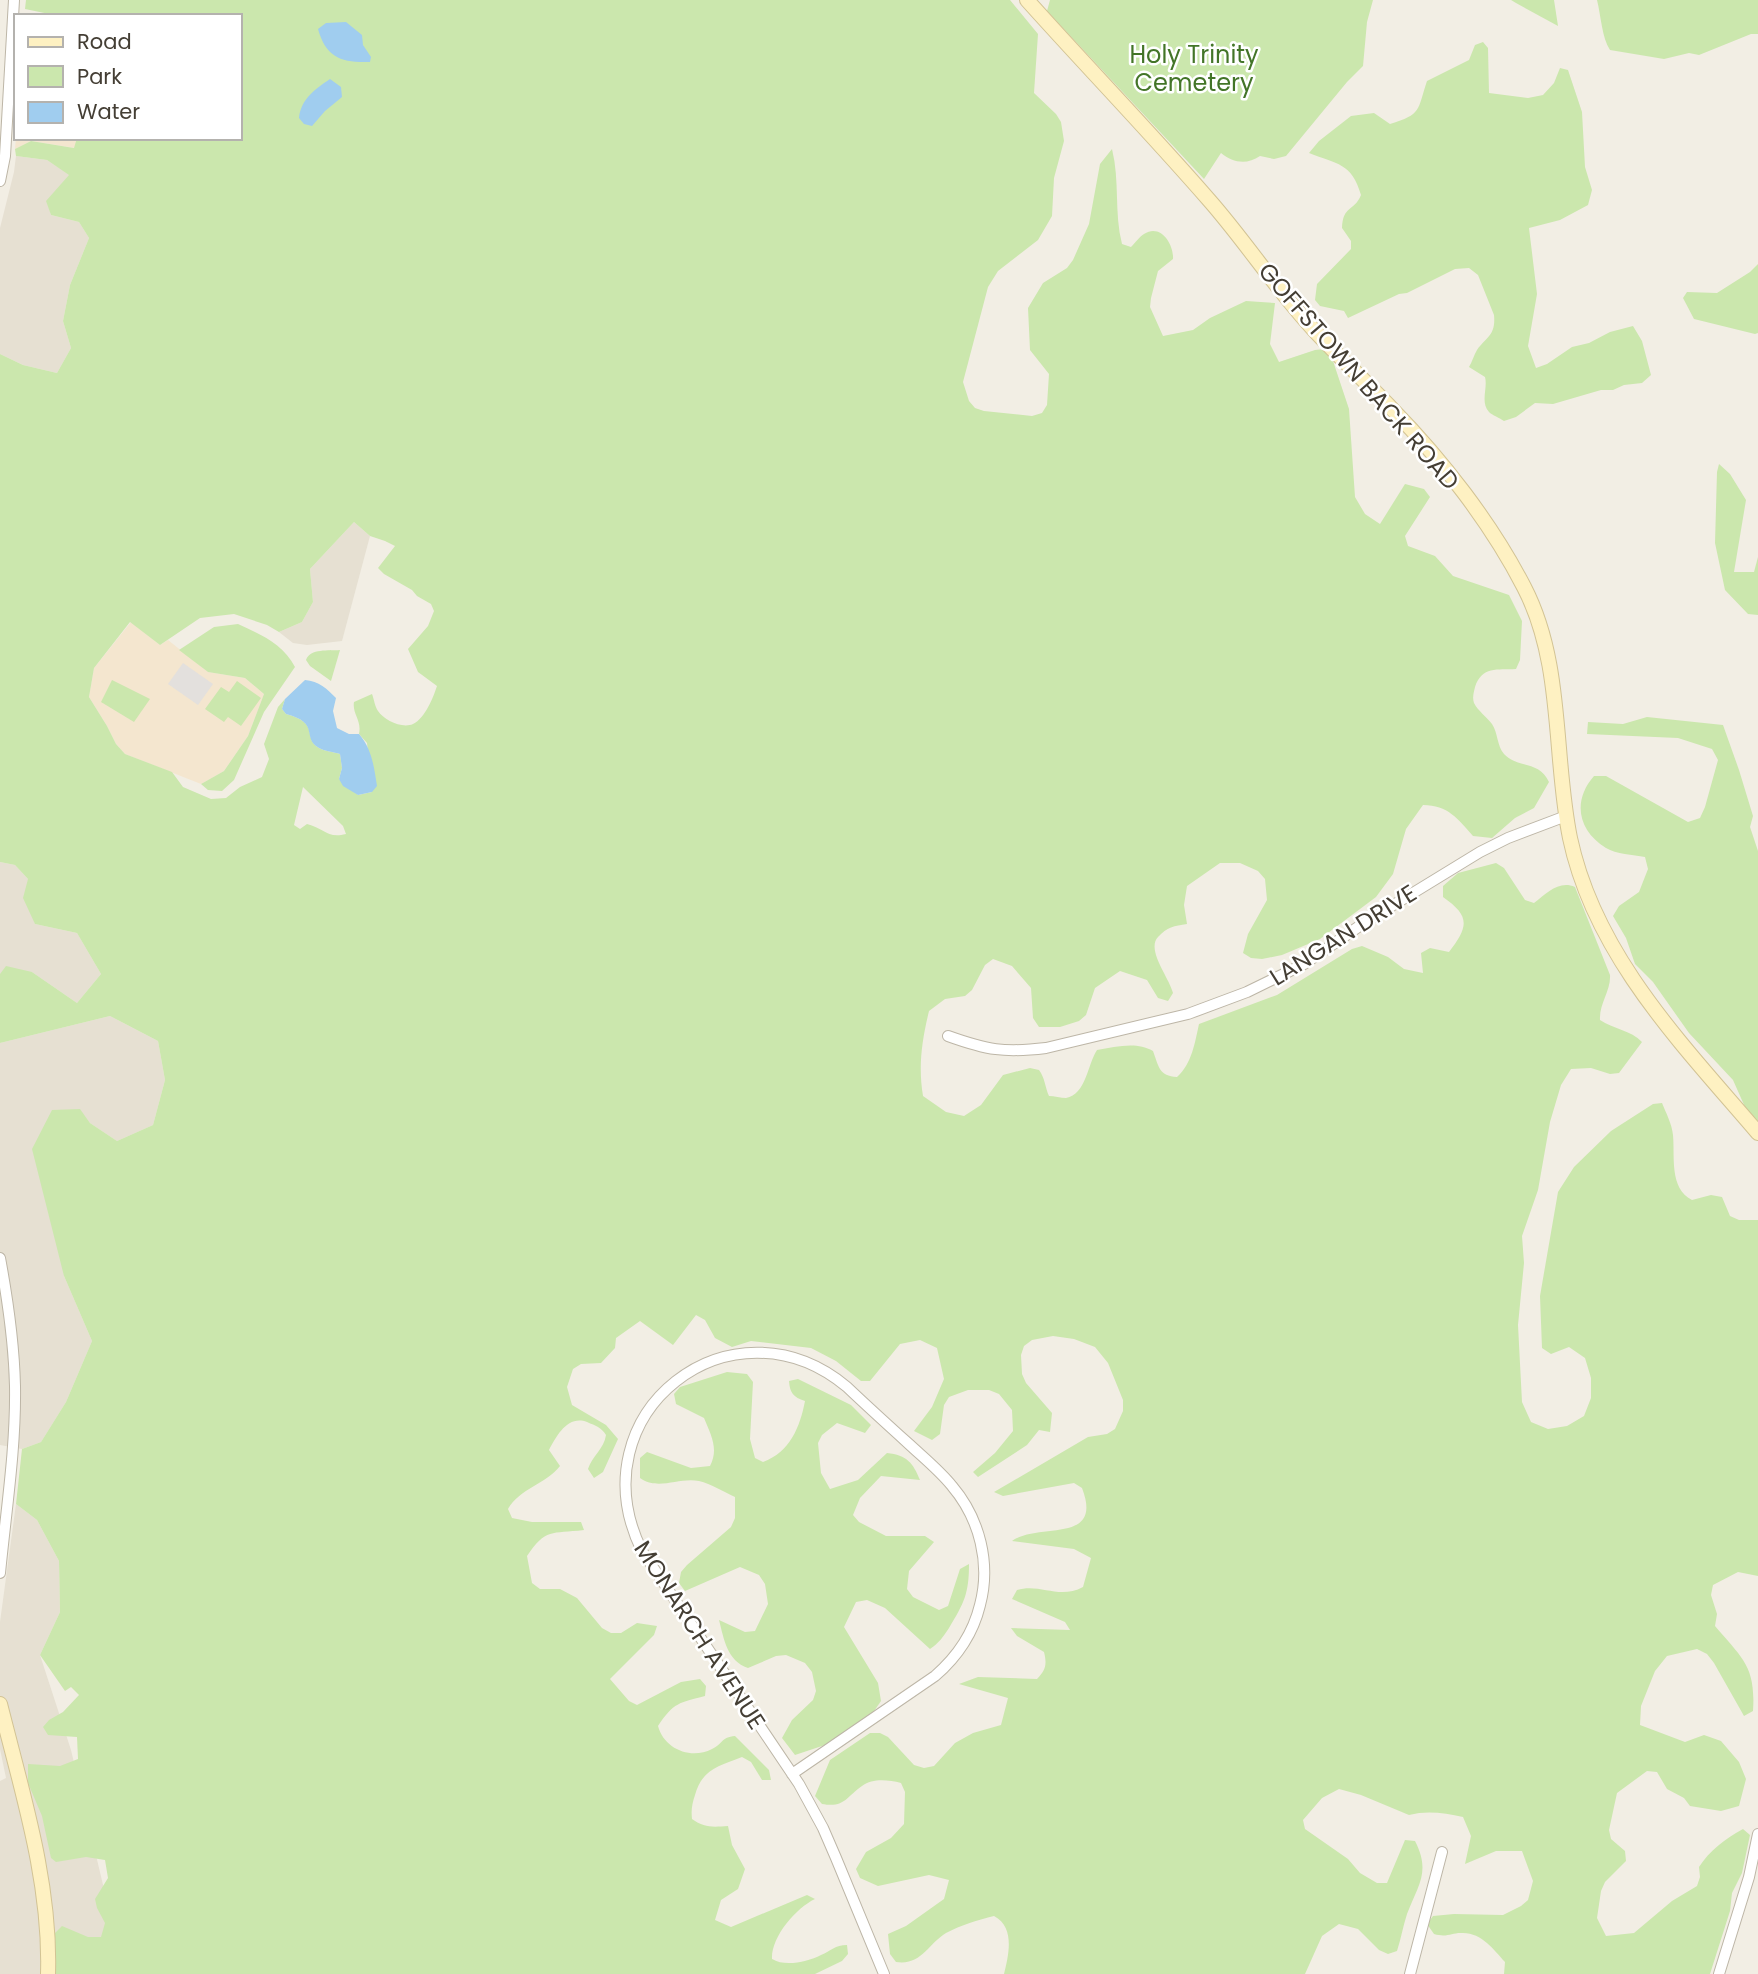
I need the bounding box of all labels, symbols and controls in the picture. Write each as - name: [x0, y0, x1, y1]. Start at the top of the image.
- legend: [14, 14, 242, 140]
- text: Road: [77, 27, 132, 56]
- park label: Holy Trinity Cemetery: [1129, 38, 1259, 99]
- text: Park: [77, 62, 122, 91]
- text: Water: [77, 97, 140, 126]
- street label: GOFFSTOWN BACK ROAD: [1251, 255, 1467, 497]
- street label: LANGAN DRIVE: [1263, 877, 1423, 993]
- street label: MONARCH AVENUE: [627, 1534, 773, 1736]

